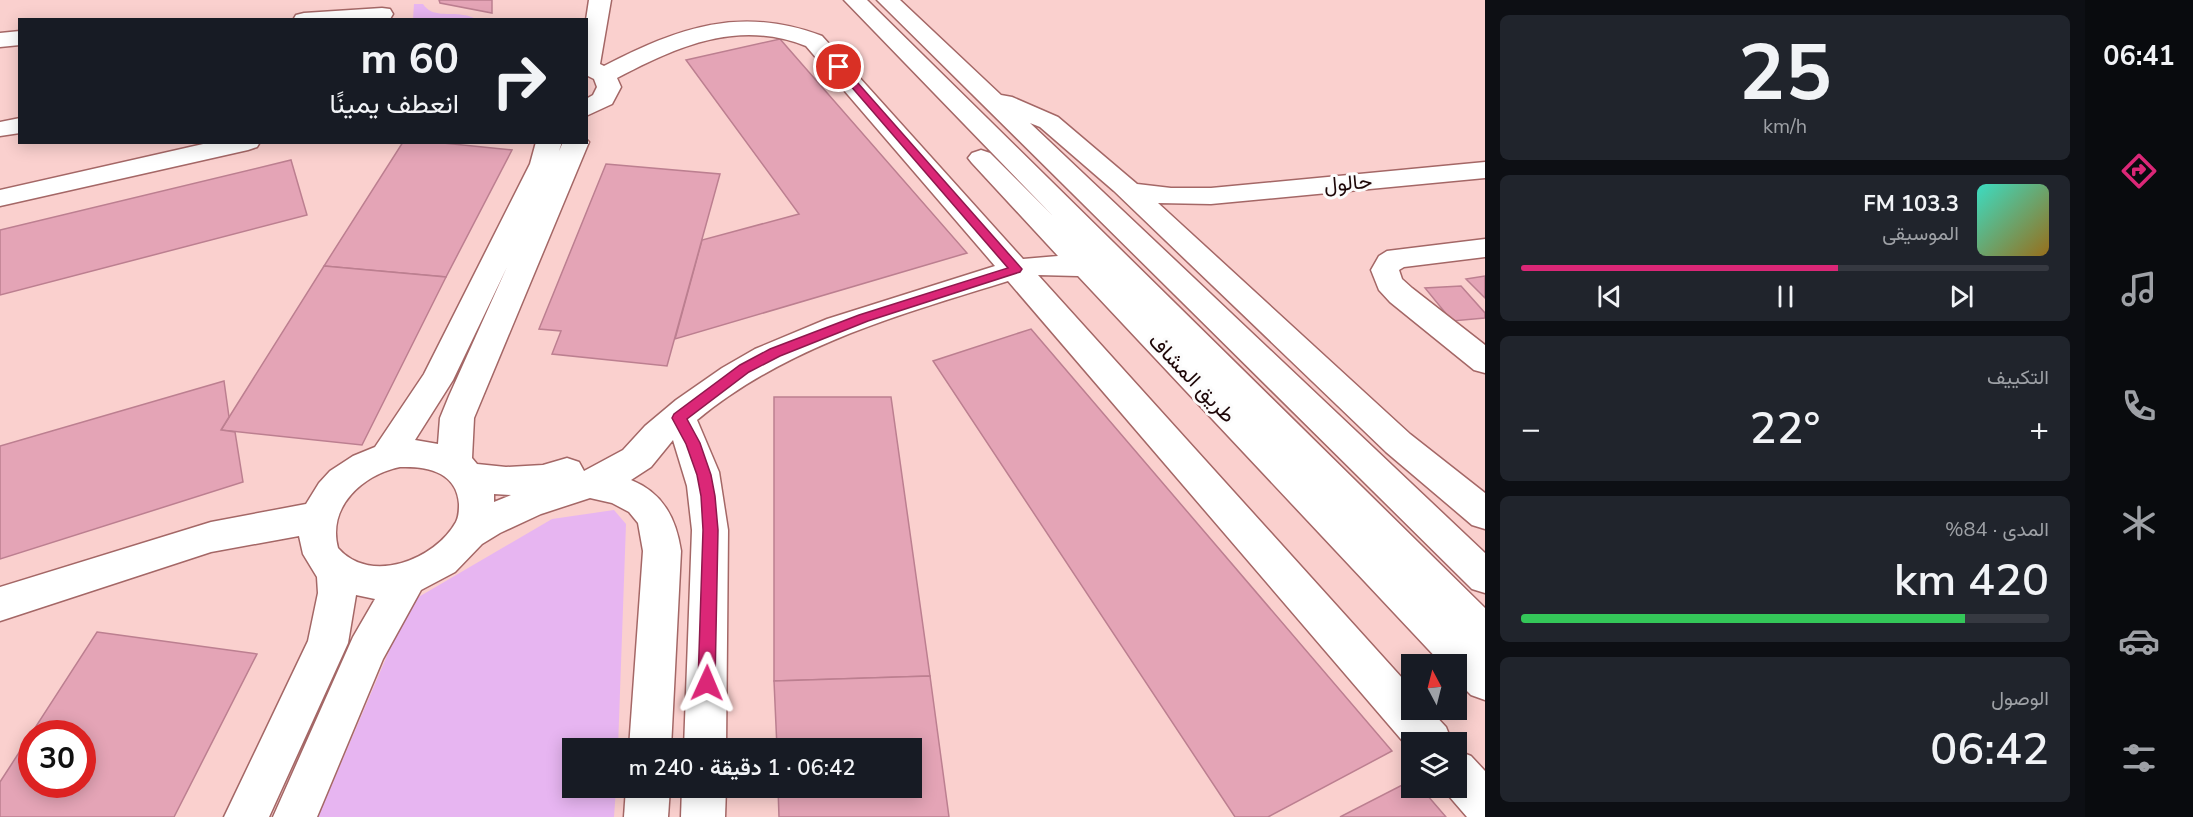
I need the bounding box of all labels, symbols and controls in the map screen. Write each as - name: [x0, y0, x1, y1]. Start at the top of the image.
- text: 25: [1738, 20, 1832, 127]
- text: 60 m: [360, 31, 459, 88]
- text: 06:41: [2103, 38, 2175, 75]
- pin: [813, 41, 864, 92]
- icon: right: [480, 42, 558, 120]
- icon: arrive: [822, 50, 855, 83]
- text: انعطف يمينًا: [329, 86, 459, 123]
- text: km/h: [1763, 113, 1807, 140]
- icon: directions: [2118, 150, 2160, 192]
- street label: حالول: [1323, 167, 1373, 199]
- text: 103.3 FM: [1863, 189, 1959, 219]
- text: الموسيقى: [1882, 220, 1959, 247]
- icon: music: [2118, 268, 2160, 310]
- icon: previous: [1593, 280, 1626, 313]
- icon: pause: [1769, 280, 1802, 313]
- icon: next: [1945, 280, 1978, 313]
- street label: طريق المشاف: [1142, 327, 1242, 429]
- text: التكييف: [1987, 364, 2049, 391]
- icon: phone: [2118, 385, 2160, 427]
- text: 22°: [1750, 398, 1820, 459]
- text: −: [1521, 407, 1541, 452]
- text: +: [2029, 407, 2049, 452]
- icon: climate: [2118, 502, 2160, 544]
- text: المدى · 84%: [1945, 516, 2049, 543]
- text: 420 km: [1894, 550, 2049, 611]
- icon: car: [2118, 620, 2160, 662]
- position arrow: [675, 651, 739, 715]
- north arrow: [1401, 654, 1467, 720]
- map controls: [1401, 654, 1467, 798]
- text: الوصول: [1991, 685, 2049, 712]
- text: 06:42: [1930, 719, 2049, 780]
- speed limit sign: 30: [18, 720, 96, 798]
- button: layers: [1401, 732, 1467, 798]
- icon: filters: [2118, 737, 2160, 779]
- text: 06:42 · 1 دقيقة · 240 m: [629, 753, 855, 783]

